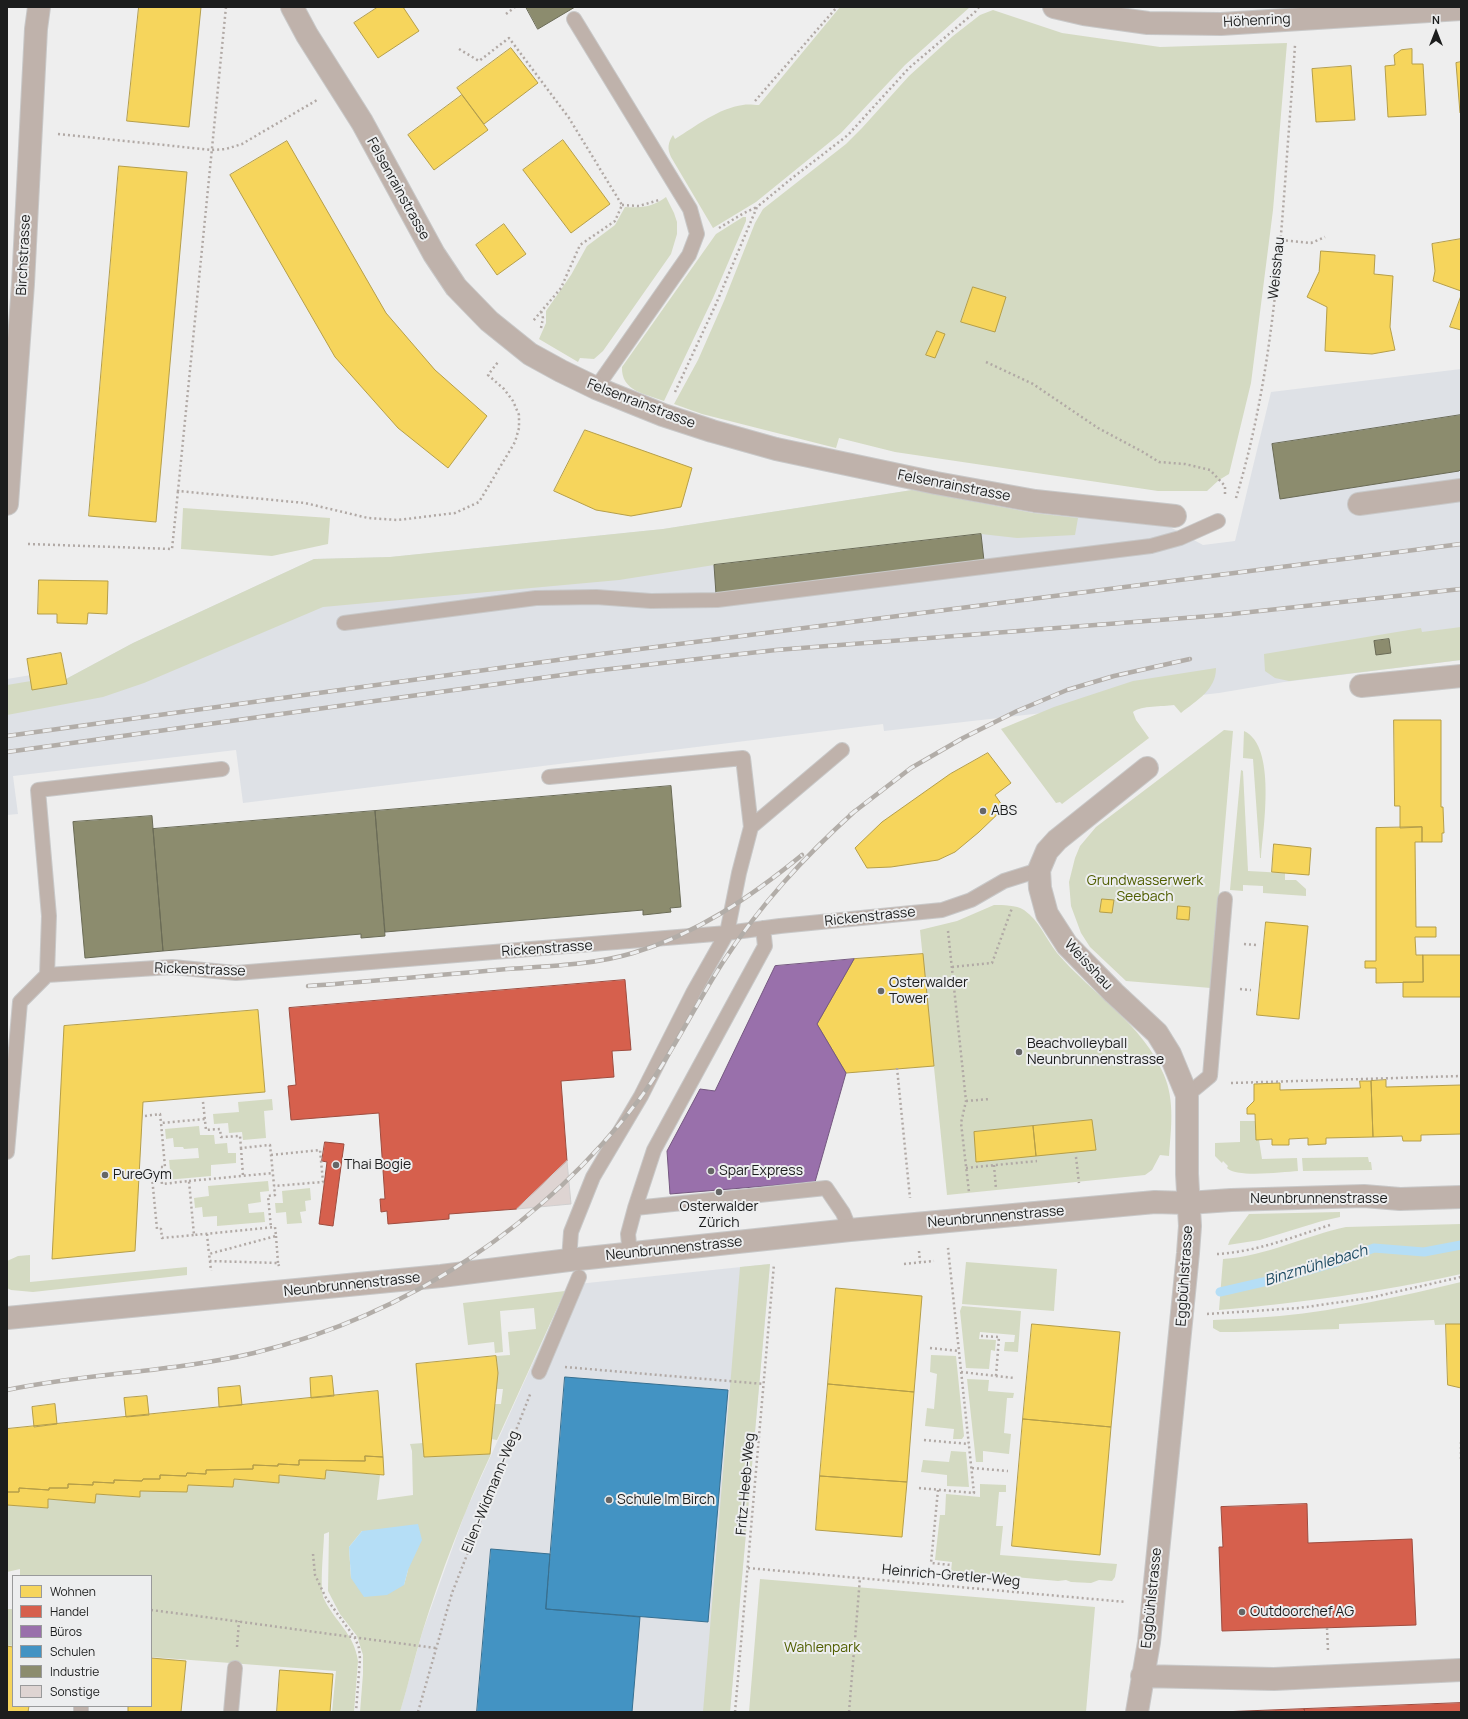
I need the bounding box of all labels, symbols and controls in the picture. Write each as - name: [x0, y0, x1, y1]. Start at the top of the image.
- street label: Höhenring: [1223, 11, 1291, 31]
- north arrow: [1416, 12, 1456, 52]
- text: N: [1432, 12, 1440, 27]
- street label: Felsenrainstrasse: [363, 135, 433, 243]
- street label: Birchstrasse: [13, 214, 35, 296]
- street label: Weisshau: [1265, 236, 1289, 300]
- street label: Felsenrainstrasse: [585, 376, 697, 432]
- street label: Felsenrainstrasse: [896, 467, 1012, 505]
- place label: ABS: [991, 803, 1017, 819]
- marker: ABS: [978, 806, 988, 816]
- park label: Grundwasserwerk Seebach: [1087, 873, 1203, 906]
- street label: Rickenstrasse: [824, 904, 916, 930]
- street label: Weisshau: [1060, 936, 1116, 994]
- street label: Rickenstrasse: [501, 937, 593, 961]
- street label: Rickenstrasse: [154, 960, 246, 980]
- place label: Osterwalder Tower: [889, 975, 968, 1008]
- marker: Osterwalder Tower: [876, 986, 886, 996]
- place label: Beachvolleyball Neunbrunnenstrasse: [1027, 1036, 1164, 1068]
- marker: Beachvolleyball Neunbrunnenstrasse: [1014, 1047, 1024, 1057]
- place label: Thai Bogie: [344, 1157, 411, 1173]
- marker: Thai Bogie: [331, 1160, 341, 1170]
- place label: Spar Express: [719, 1163, 803, 1179]
- marker: Spar Express: [706, 1166, 716, 1176]
- place label: PureGym: [113, 1167, 172, 1183]
- marker: PureGym: [100, 1170, 110, 1180]
- marker: Osterwalder Zürich: [714, 1187, 724, 1197]
- street label: Neunbrunnenstrasse: [1250, 1191, 1388, 1207]
- place label: Osterwalder Zürich: [680, 1199, 758, 1232]
- street label: Neunbrunnenstrasse: [927, 1203, 1065, 1231]
- street label: Eggbühlstrasse: [1173, 1225, 1197, 1327]
- street label: Neunbrunnenstrasse: [605, 1233, 743, 1265]
- water label: Binzmühlebach: [1262, 1242, 1370, 1290]
- street label: Neunbrunnenstrasse: [283, 1269, 421, 1301]
- street label: Ellen-Widmann-Weg: [459, 1428, 523, 1556]
- street label: Fritz-Heeb-Weg: [733, 1432, 759, 1536]
- place label: Schule Im Birch: [617, 1492, 715, 1508]
- marker: Schule Im Birch: [604, 1495, 614, 1505]
- street label: Eggbühlstrasse: [1138, 1547, 1166, 1649]
- street label: Heinrich-Gretler-Weg: [881, 1562, 1021, 1590]
- legend: [12, 1575, 152, 1707]
- text: Wohnen: [50, 1583, 96, 1600]
- text: Handel: [50, 1603, 89, 1620]
- place label: Outdoorchef AG: [1250, 1604, 1354, 1620]
- marker: Outdoorchef AG: [1237, 1607, 1247, 1617]
- text: Büros: [50, 1623, 82, 1640]
- park label: Wahlenpark: [784, 1640, 860, 1656]
- text: Schulen: [50, 1643, 95, 1660]
- text: Industrie: [50, 1663, 99, 1680]
- text: Sonstige: [50, 1683, 100, 1700]

